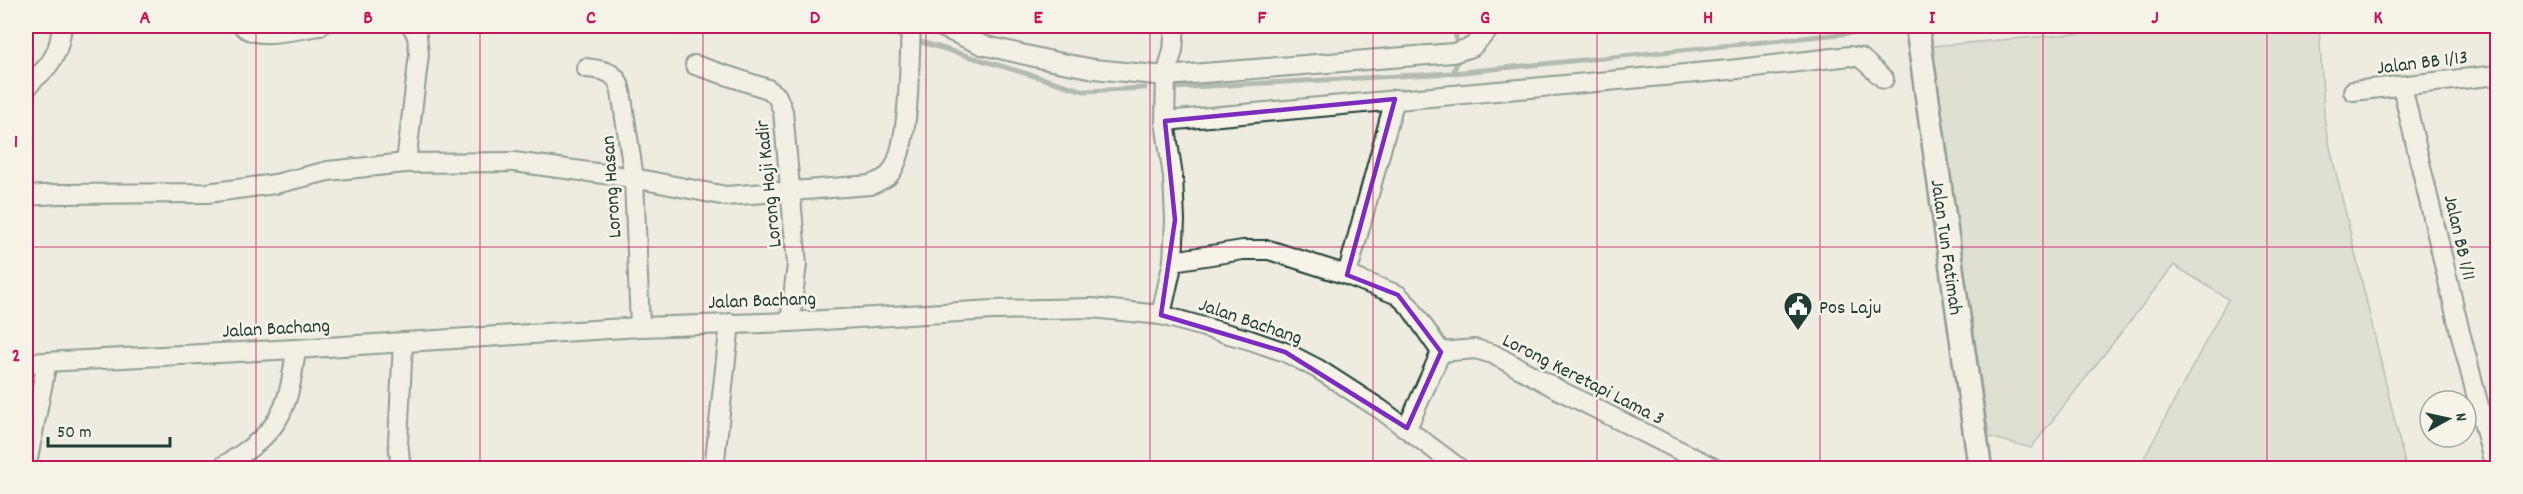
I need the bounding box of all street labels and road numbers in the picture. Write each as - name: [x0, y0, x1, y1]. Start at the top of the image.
- street label: Jalan BB 1/13: [2375, 45, 2469, 83]
- street label: Lorong Haji Kadir: [749, 118, 791, 249]
- street label: Lorong Hasan: [595, 135, 631, 239]
- street label: Jalan Tun Fatimah: [1922, 178, 1968, 317]
- street label: Jalan BB 1/11: [2435, 192, 2482, 283]
- street label: Jalan Bachang: [708, 286, 817, 318]
- street label: Jalan Bachang: [1194, 292, 1306, 354]
- street label: Jalan Bachang: [221, 313, 331, 347]
- street label: Lorong Keretapi Lama 3: [1497, 328, 1669, 434]

